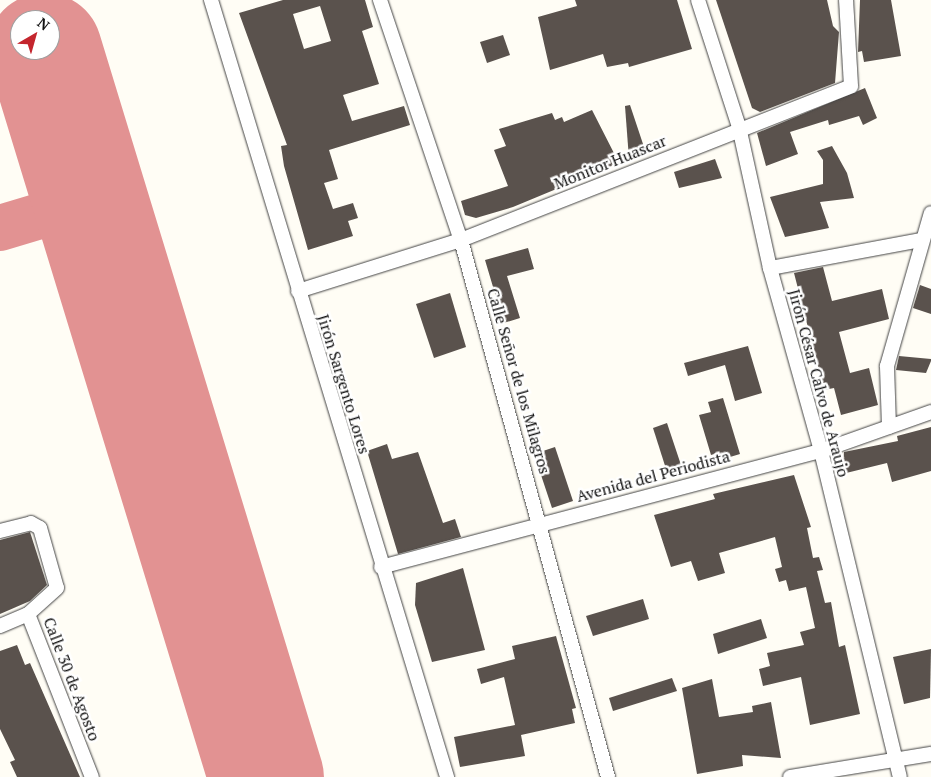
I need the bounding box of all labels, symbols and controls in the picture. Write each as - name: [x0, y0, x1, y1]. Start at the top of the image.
- north arrow: [10, 10, 60, 60]
- text: N: [34, 13, 54, 34]
- street label: Monitor Huascar: [551, 131, 669, 193]
- street label: Calle Señor de los Milagros: [483, 286, 555, 476]
- street label: Jirón César Calvo de Araujo: [785, 287, 853, 479]
- street label: Jirón Sargento Lores: [314, 312, 374, 456]
- street label: Avenida del Periodista: [574, 446, 732, 506]
- street label: Calle 30 de Agosto: [40, 614, 104, 744]

